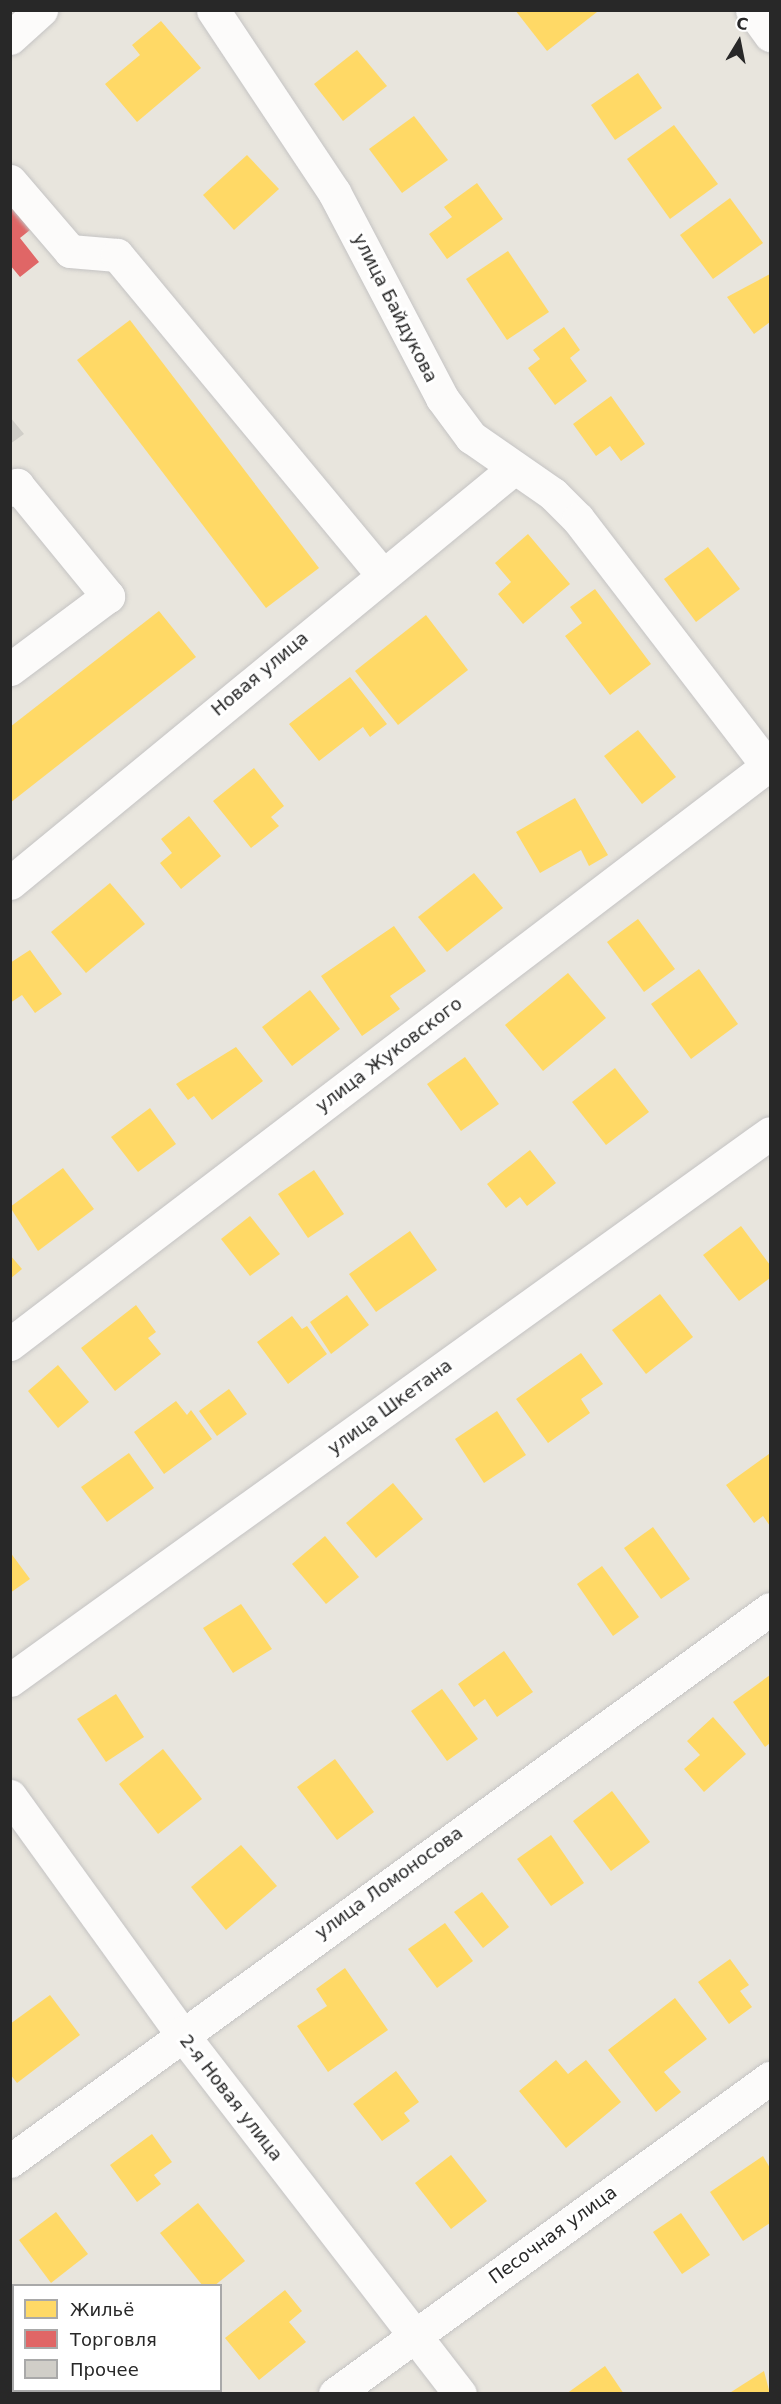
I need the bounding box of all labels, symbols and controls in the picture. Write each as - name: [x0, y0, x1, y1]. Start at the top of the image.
- north arrow: [709, 12, 769, 72]
- text: С: [735, 13, 750, 34]
- street label: улица Байдукова: [348, 230, 442, 386]
- street label: Новая улица: [207, 627, 313, 721]
- street label: улица Жуковского: [312, 993, 466, 1117]
- street label: улица Шкетана: [324, 1355, 456, 1459]
- street label: улица Ломоносова: [311, 1822, 467, 1944]
- street label: 2-я Новая улица: [175, 2031, 287, 2165]
- street label: Песочная улица: [485, 2181, 621, 2289]
- legend: [12, 2284, 222, 2392]
- text: Жильё: [70, 2299, 134, 2320]
- text: Торговля: [70, 2329, 157, 2350]
- text: Прочее: [70, 2359, 139, 2380]

